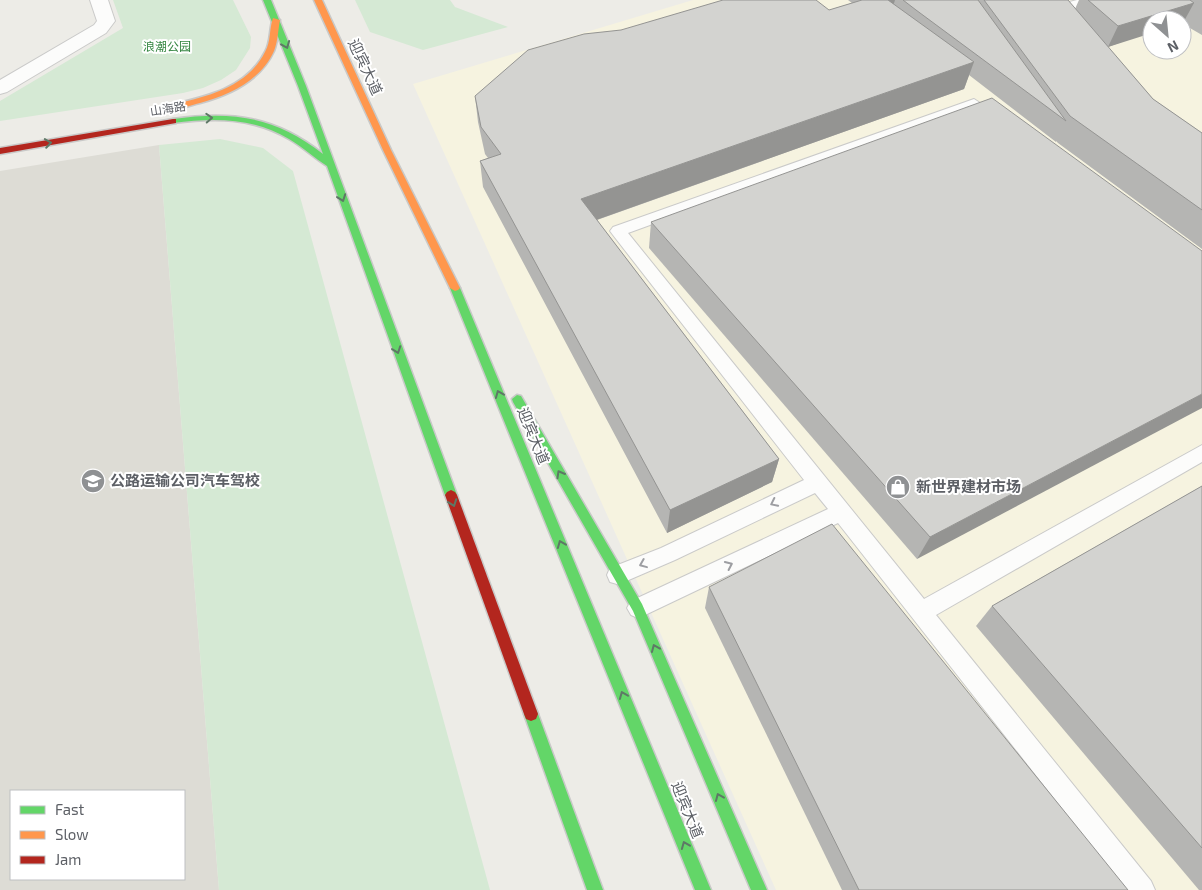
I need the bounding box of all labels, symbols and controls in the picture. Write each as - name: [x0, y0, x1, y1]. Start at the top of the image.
- north arrow: [1142, 10, 1192, 60]
- street label: 迎宾大道: [345, 36, 387, 98]
- text: N: [1165, 37, 1181, 57]
- park label: 浪潮公园: [143, 39, 191, 53]
- one-way arrow: [280, 40, 290, 49]
- street label: 山海路: [149, 98, 187, 118]
- one-way arrow: [205, 112, 213, 123]
- one-way arrow: [44, 138, 52, 148]
- one-way arrow: [336, 193, 346, 201]
- one-way arrow: [391, 345, 401, 354]
- one-way arrow: [495, 390, 506, 399]
- street label: 迎宾大道: [514, 404, 554, 467]
- school or university icon: 公路运输公司汽车驾校: [80, 468, 106, 494]
- place label: 公路运输公司汽车驾校: [110, 471, 260, 489]
- one-way arrow: [557, 471, 567, 480]
- shop icon: 新世界建材市场: [885, 474, 911, 500]
- place label: 新世界建材市场: [916, 477, 1021, 495]
- one-way arrow: [770, 497, 779, 507]
- one-way arrow: [447, 498, 457, 506]
- one-way arrow: [557, 540, 568, 549]
- one-way arrow: [639, 558, 648, 568]
- one-way arrow: [724, 560, 733, 571]
- one-way arrow: [650, 644, 660, 652]
- one-way arrow: [619, 691, 629, 700]
- street label: 迎宾大道: [668, 778, 708, 841]
- legend: [10, 790, 185, 880]
- one-way arrow: [714, 793, 725, 802]
- text: Fast: [55, 800, 85, 818]
- text: Slow: [55, 825, 89, 843]
- one-way arrow: [680, 841, 691, 850]
- text: Jam: [55, 850, 81, 868]

